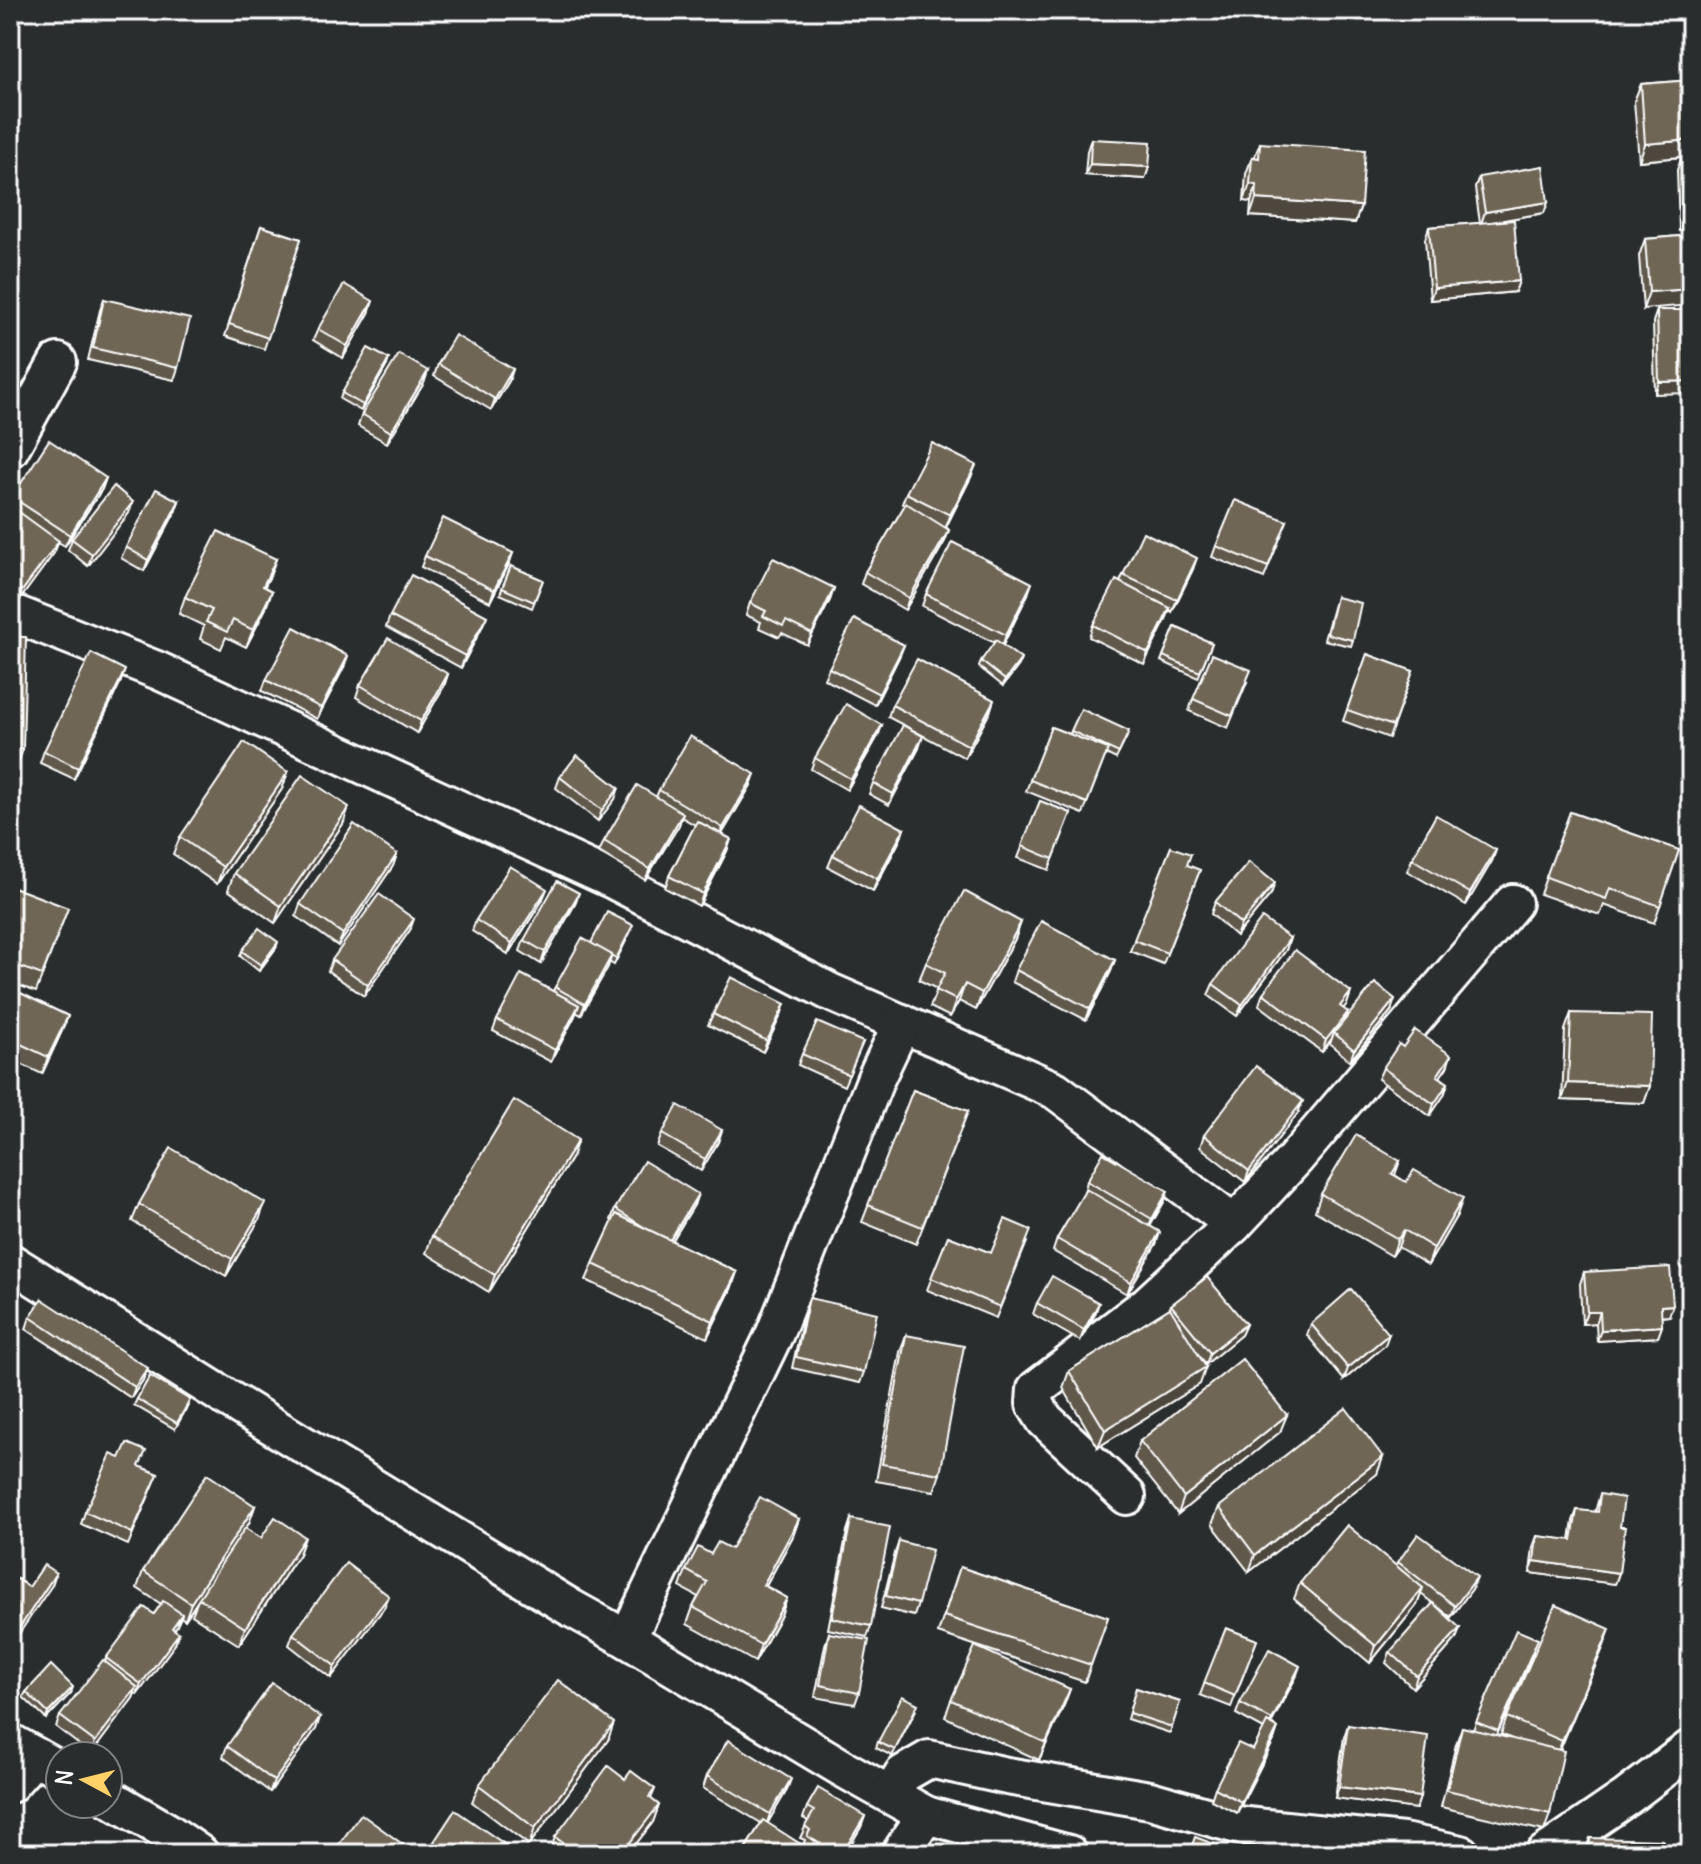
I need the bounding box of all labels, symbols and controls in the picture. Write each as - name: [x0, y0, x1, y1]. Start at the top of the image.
- north arrow: [44, 1740, 124, 1820]
- text: N: [49, 1768, 79, 1787]

